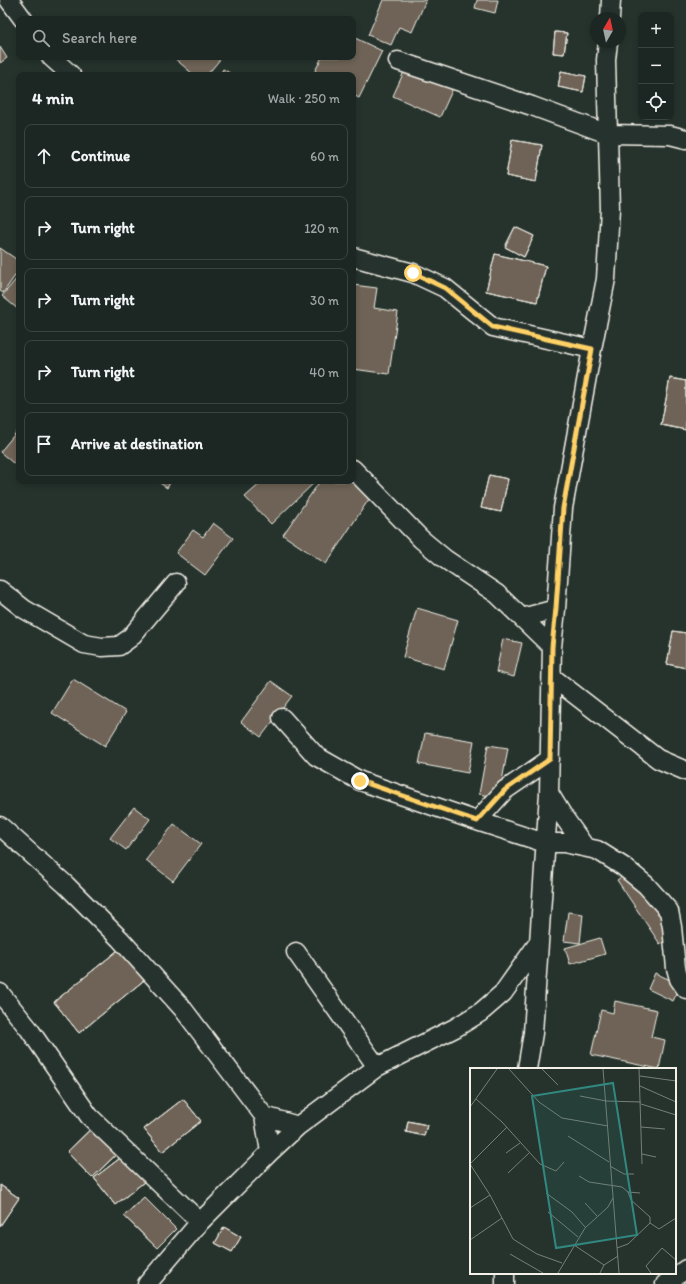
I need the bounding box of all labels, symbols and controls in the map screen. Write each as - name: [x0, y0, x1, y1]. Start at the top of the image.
- north arrow: [590, 12, 626, 48]
- map controls: [638, 12, 674, 120]
- button: +: [638, 12, 674, 48]
- search box: [16, 16, 356, 60]
- icon: search: [30, 27, 52, 49]
- text: Search here: [62, 29, 137, 47]
- button: −: [638, 48, 674, 84]
- button: locate: [638, 84, 674, 120]
- text: 4 min: [32, 88, 74, 108]
- text: Walk · 250 m: [268, 91, 340, 106]
- icon: ahead: [33, 145, 55, 167]
- text: Continue: [71, 147, 130, 165]
- text: 60 m: [310, 149, 339, 164]
- icon: right: [33, 217, 55, 239]
- text: Turn right: [71, 219, 135, 237]
- text: 120 m: [304, 221, 339, 236]
- route start: [404, 264, 422, 282]
- icon: right: [33, 289, 55, 311]
- text: Turn right: [71, 291, 135, 309]
- text: 30 m: [310, 293, 339, 308]
- icon: right: [33, 361, 55, 383]
- text: Turn right: [71, 363, 135, 381]
- text: 40 m: [309, 365, 339, 380]
- icon: arrive: [33, 433, 55, 455]
- text: Arrive at destination: [71, 435, 203, 453]
- route end: [351, 772, 369, 790]
- inset map: [470, 1068, 676, 1274]

